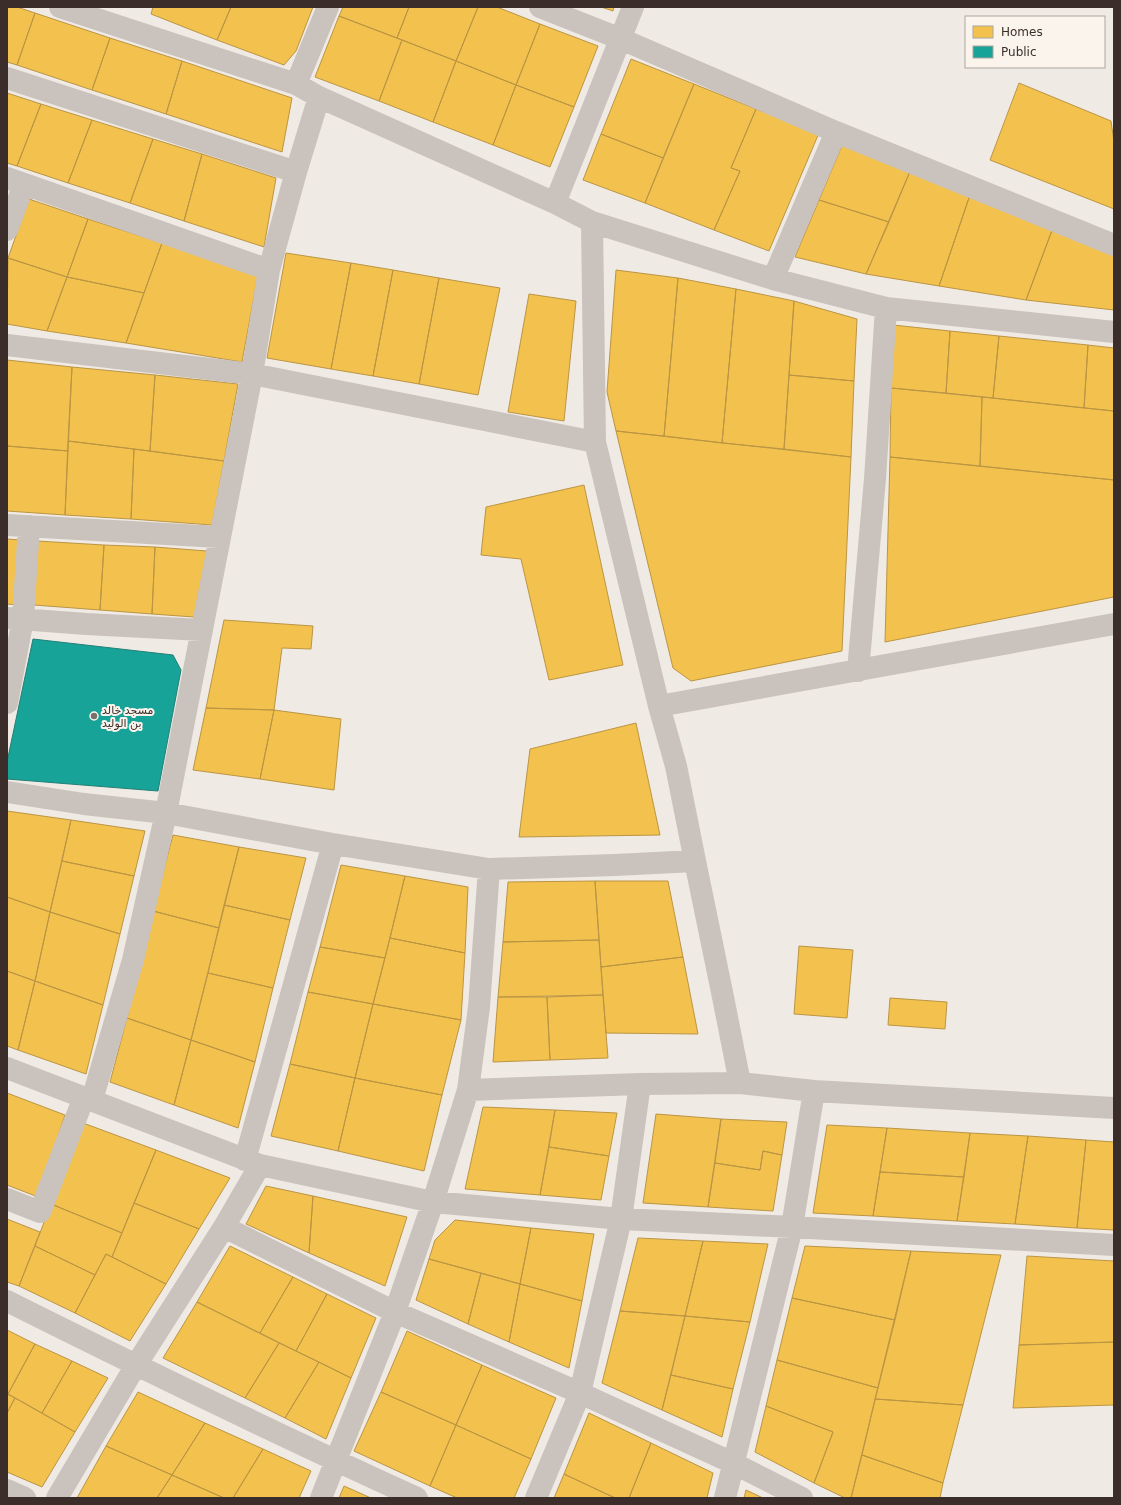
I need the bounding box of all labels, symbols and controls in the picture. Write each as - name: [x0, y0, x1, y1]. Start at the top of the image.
- legend: [965, 16, 1105, 68]
- text: Homes: [1001, 25, 1043, 39]
- text: Public: [1001, 45, 1037, 59]
- place label: مسجد خالد بن الوليد: [102, 704, 153, 730]
- marker: مسجد خالد بن الوليد: [89, 711, 99, 721]

